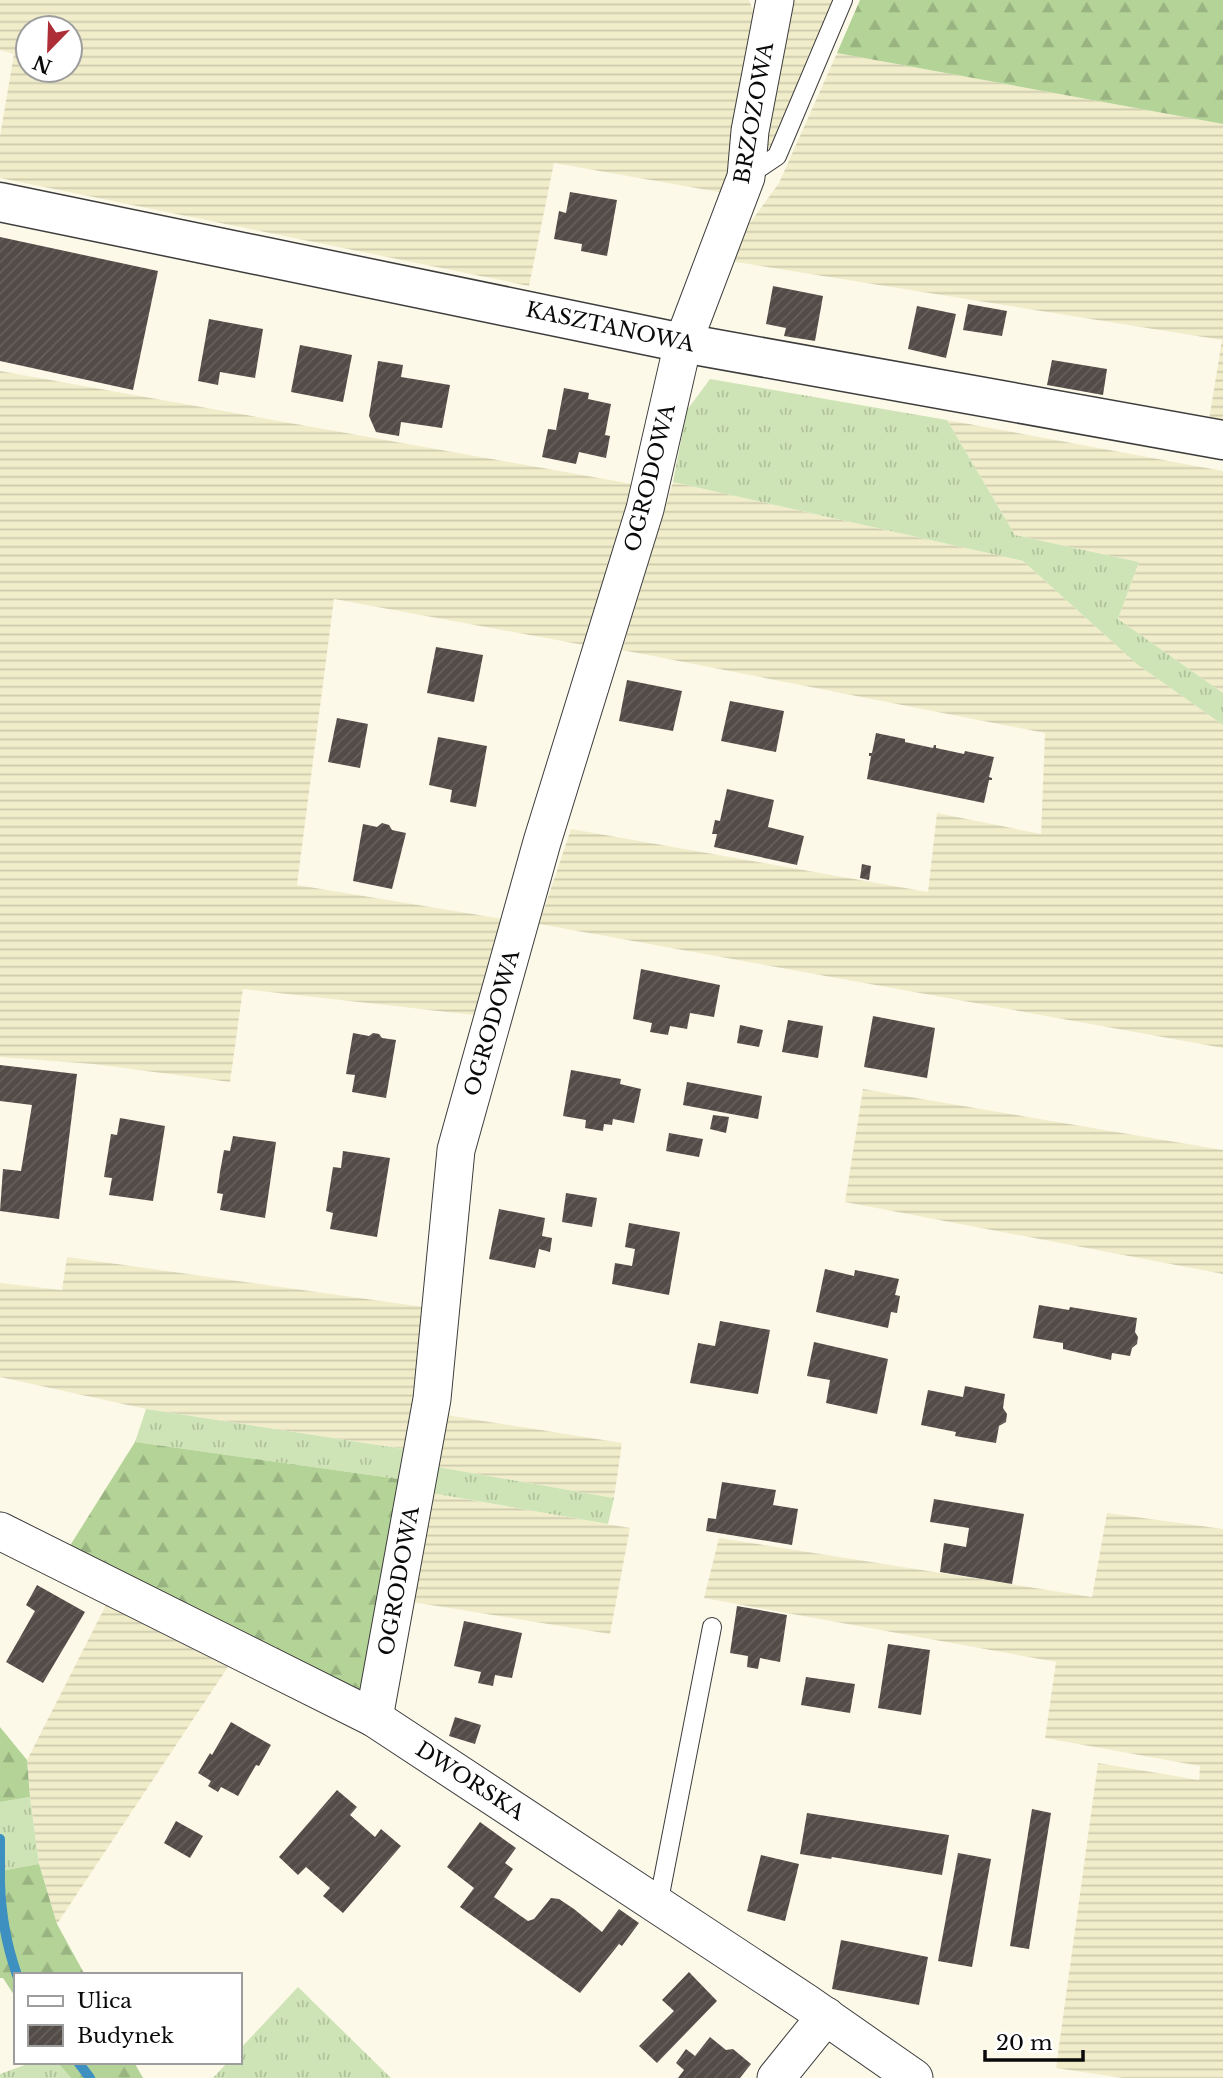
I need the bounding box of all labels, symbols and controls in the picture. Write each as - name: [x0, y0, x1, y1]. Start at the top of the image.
- north arrow: [14, 14, 84, 84]
- street label: BRZOZOWA: [729, 39, 779, 186]
- text: N: [30, 50, 55, 78]
- street label: KASZTANOWA: [524, 296, 697, 358]
- street label: OGRODOWA: [619, 401, 681, 554]
- street label: OGRODOWA: [459, 946, 526, 1099]
- street label: OGRODOWA: [373, 1504, 425, 1658]
- street label: DWORSKA: [411, 1736, 530, 1826]
- legend: [14, 1973, 242, 2064]
- text: Ulica: [77, 1988, 132, 2014]
- scale bar: [985, 2018, 1083, 2062]
- text: Budynek: [77, 2023, 174, 2049]
- text: 20 m: [996, 2030, 1053, 2056]

